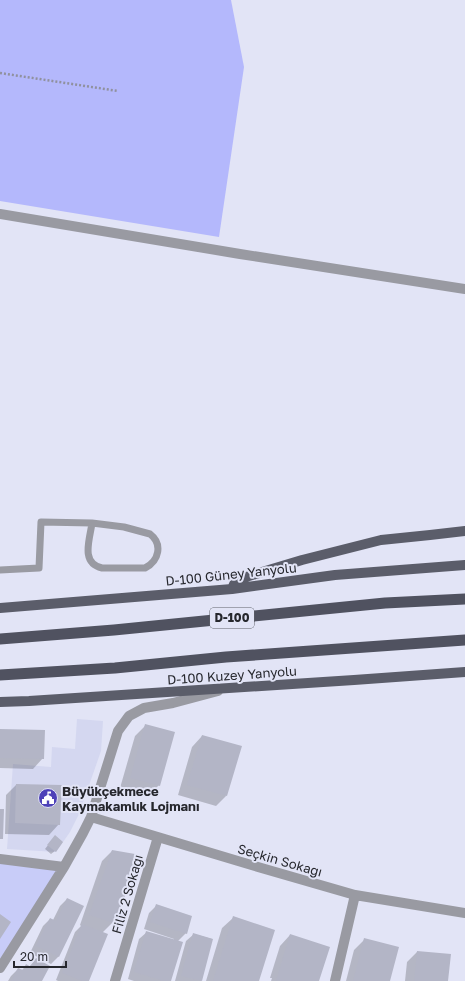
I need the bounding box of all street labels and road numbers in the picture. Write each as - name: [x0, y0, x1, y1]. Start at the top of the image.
- street label: D-100 Güney Yanyolu: [165, 559, 297, 589]
- road number: D-100: [210, 608, 254, 628]
- street label: D-100 Kuzey Yanyolu: [167, 662, 297, 688]
- street label: Seçkin Sokağı: [236, 840, 324, 880]
- street label: Filiz 2 Sokağı: [108, 853, 146, 935]

